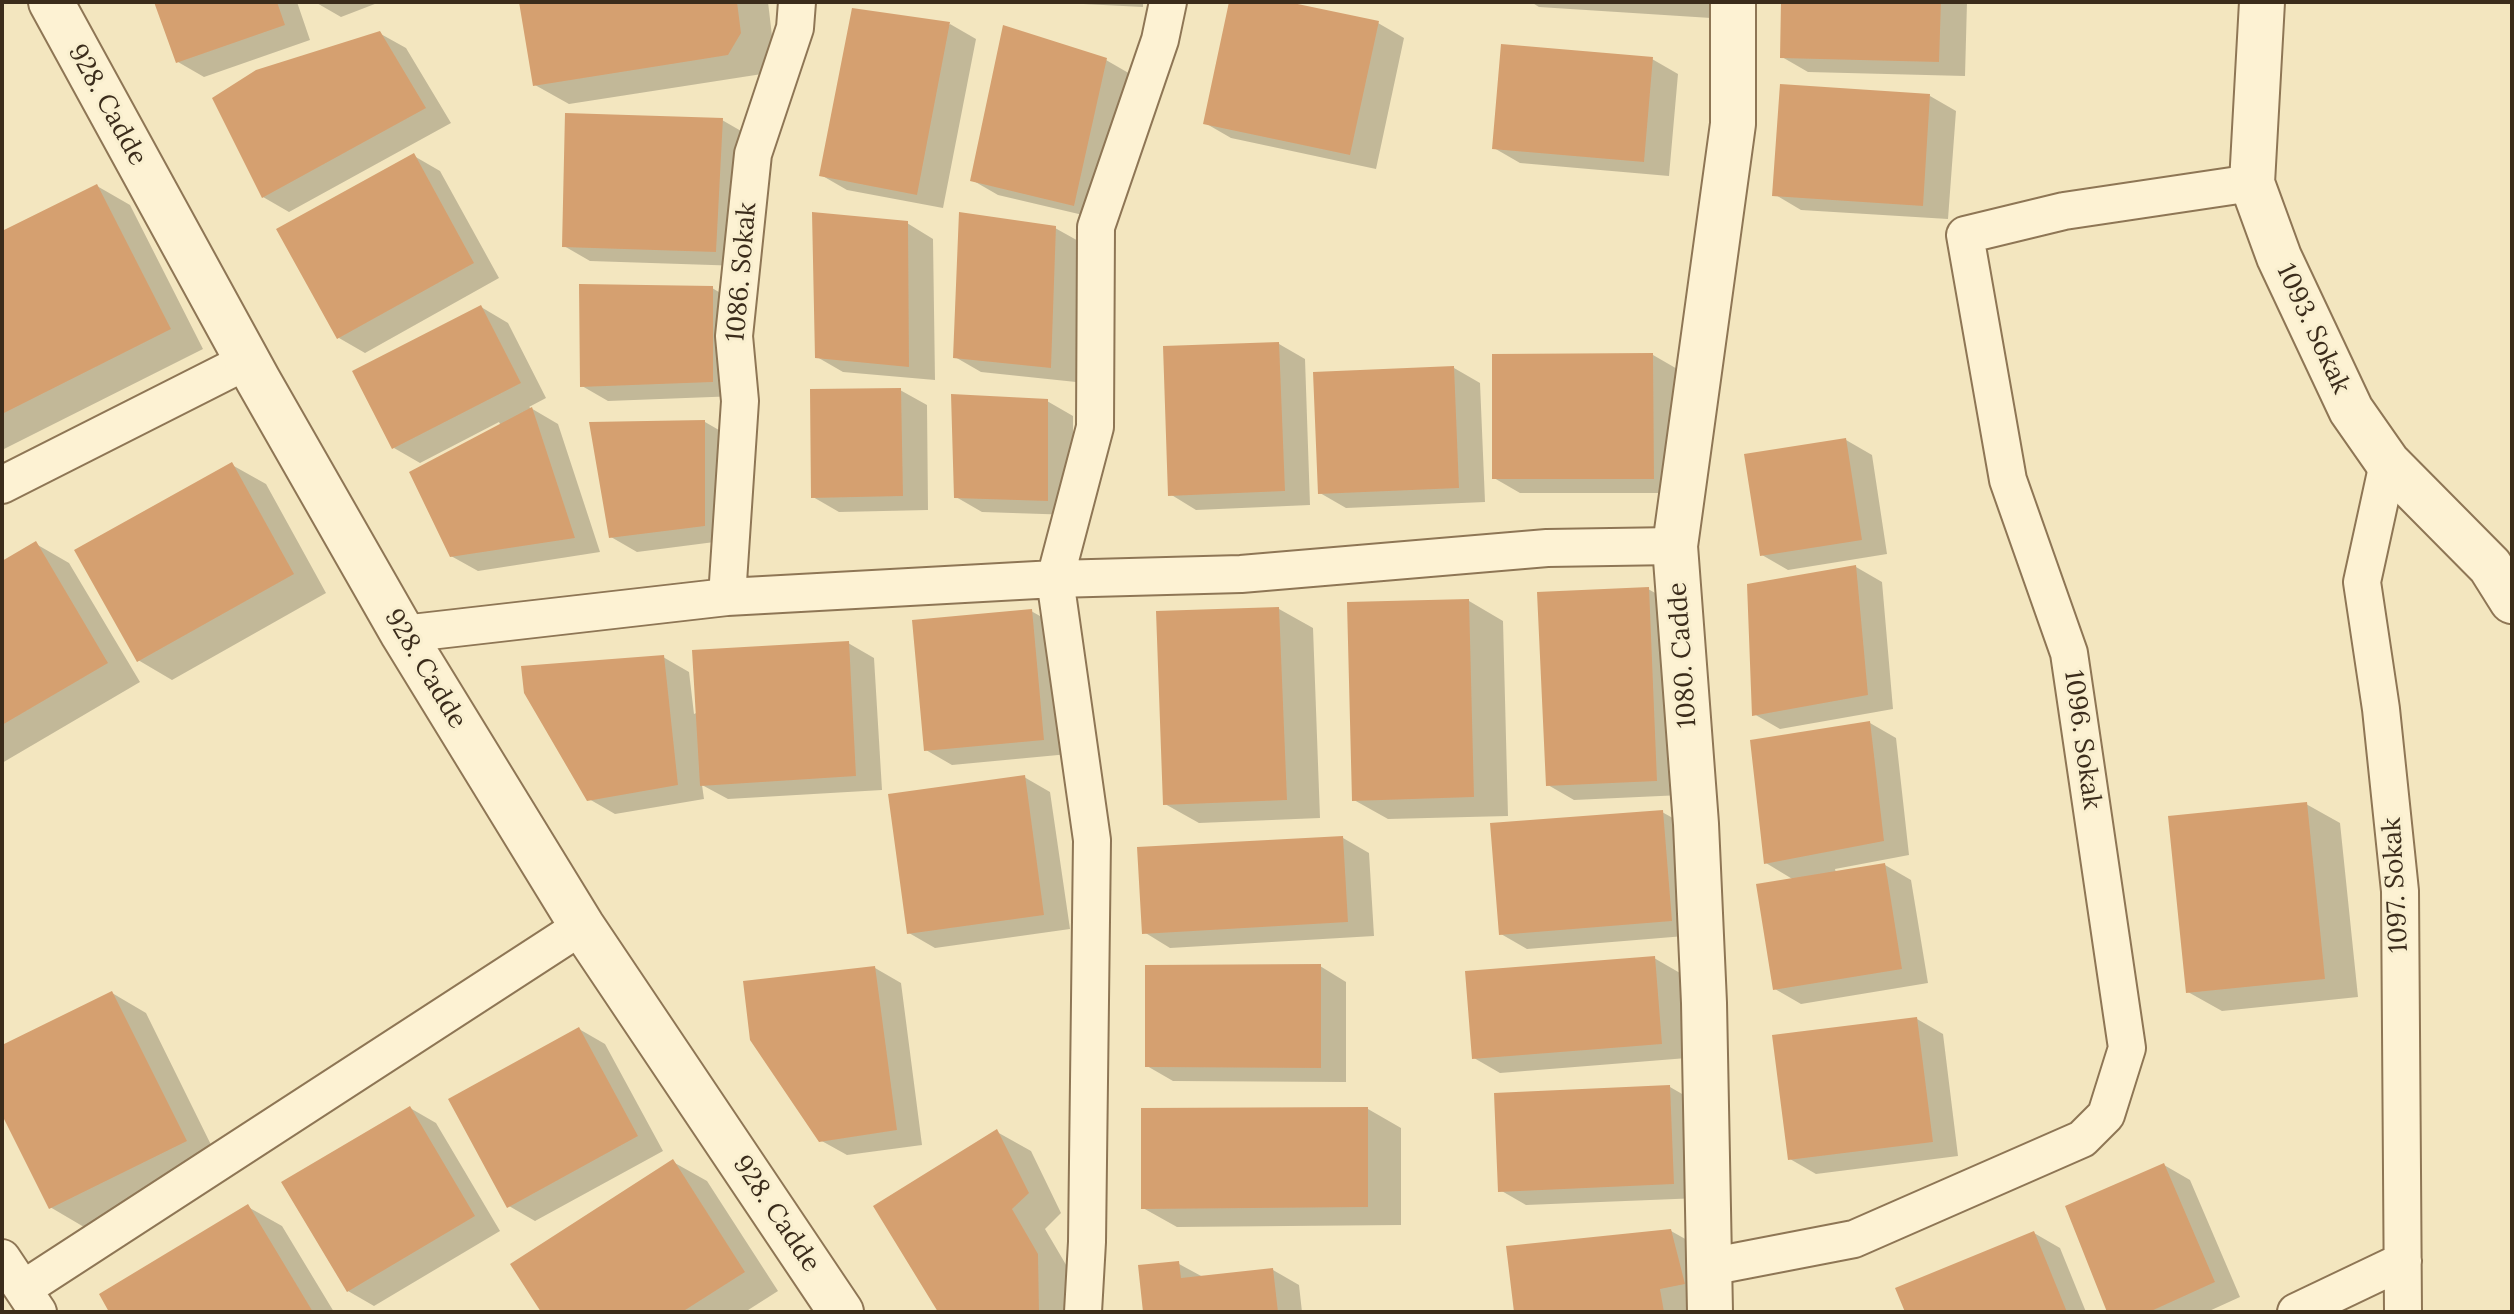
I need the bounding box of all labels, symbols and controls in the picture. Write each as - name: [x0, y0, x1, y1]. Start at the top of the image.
- street label: 928. Cadde: [61, 39, 153, 171]
- street label: 1086. Sokak: [720, 201, 764, 343]
- street label: 1093. Sokak: [2269, 259, 2357, 399]
- street label: 1080. Cadde: [1662, 581, 1704, 729]
- street label: 928. Cadde: [377, 604, 473, 734]
- street label: 1096. Sokak: [2057, 668, 2107, 812]
- street label: 1097. Sokak: [2377, 817, 2415, 953]
- street label: 928. Cadde: [726, 1150, 826, 1278]

